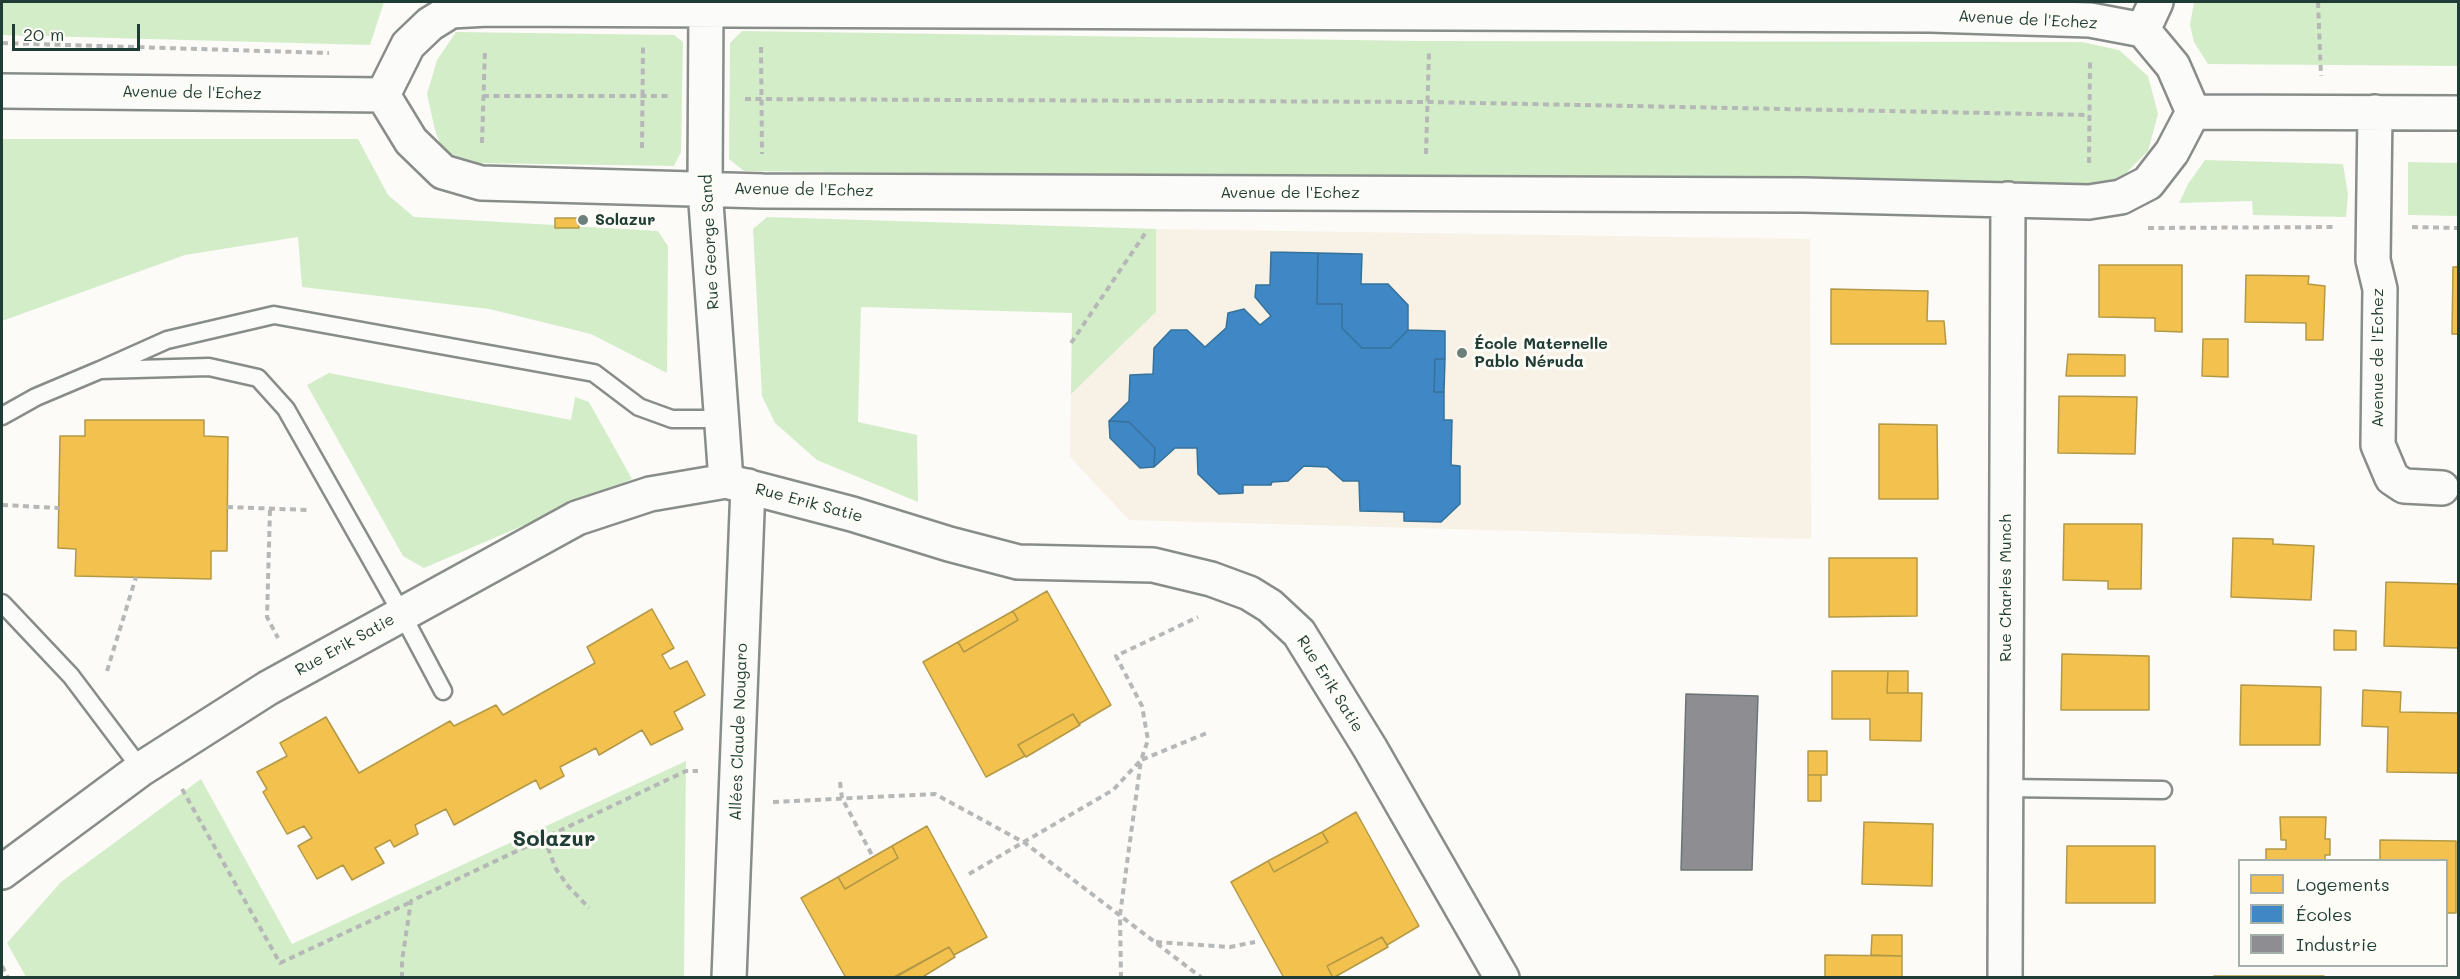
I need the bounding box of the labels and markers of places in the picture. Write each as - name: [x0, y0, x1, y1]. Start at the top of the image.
- place label: Solazur: [595, 210, 655, 230]
- marker: Solazur: [576, 213, 590, 227]
- place label: École Maternelle Pablo Néruda: [1474, 334, 1608, 372]
- marker: École Maternelle Pablo Néruda: [1455, 346, 1469, 360]

